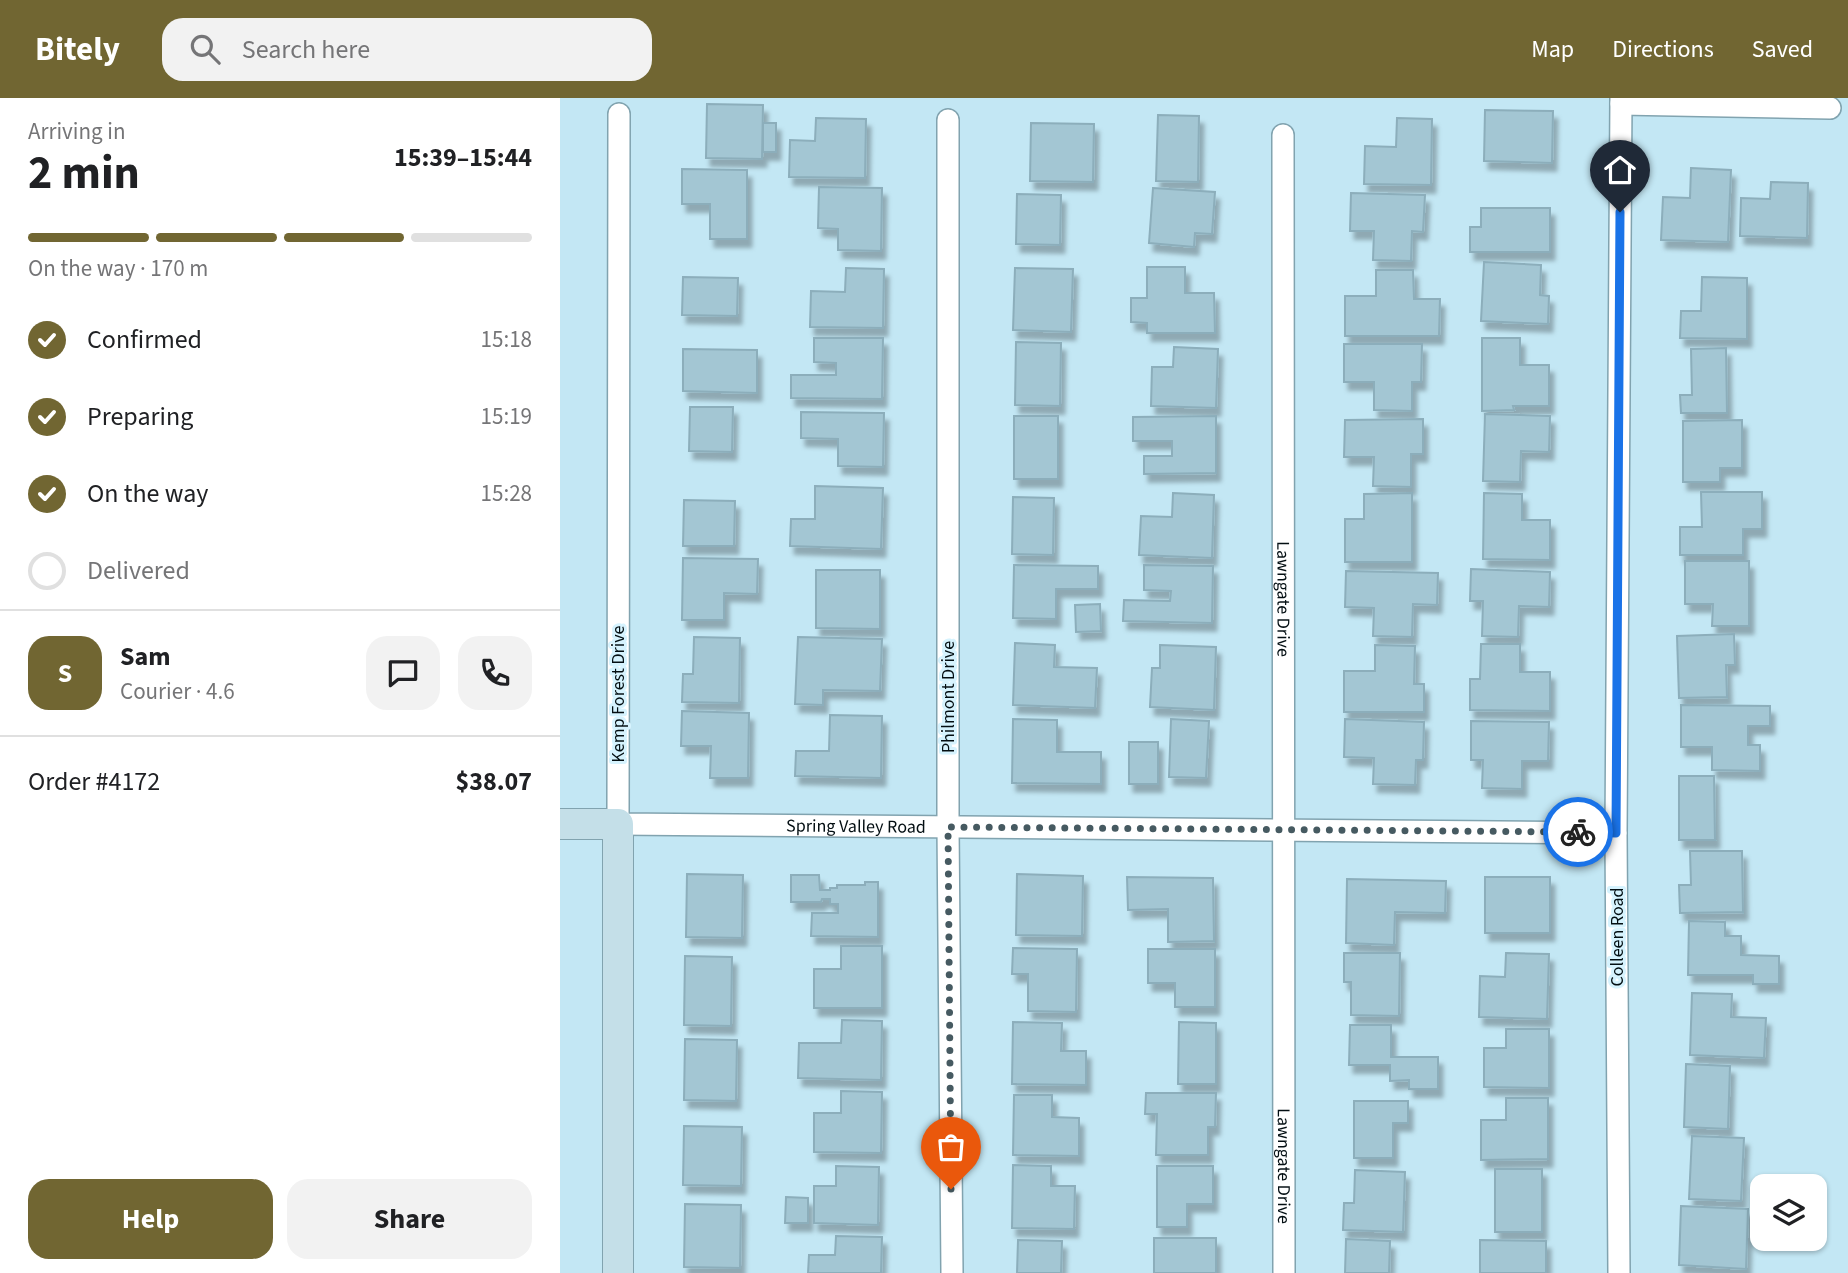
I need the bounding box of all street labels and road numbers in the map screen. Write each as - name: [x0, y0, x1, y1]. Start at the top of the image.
- street label: Lawngate Drive: [1270, 541, 1295, 657]
- street label: Kemp Forest Drive: [606, 625, 631, 763]
- street label: Philmont Drive: [936, 641, 961, 753]
- street label: Spring Valley Road: [786, 814, 926, 840]
- street label: Colleen Road: [1605, 887, 1630, 987]
- street label: Lawngate Drive: [1271, 1108, 1296, 1224]

